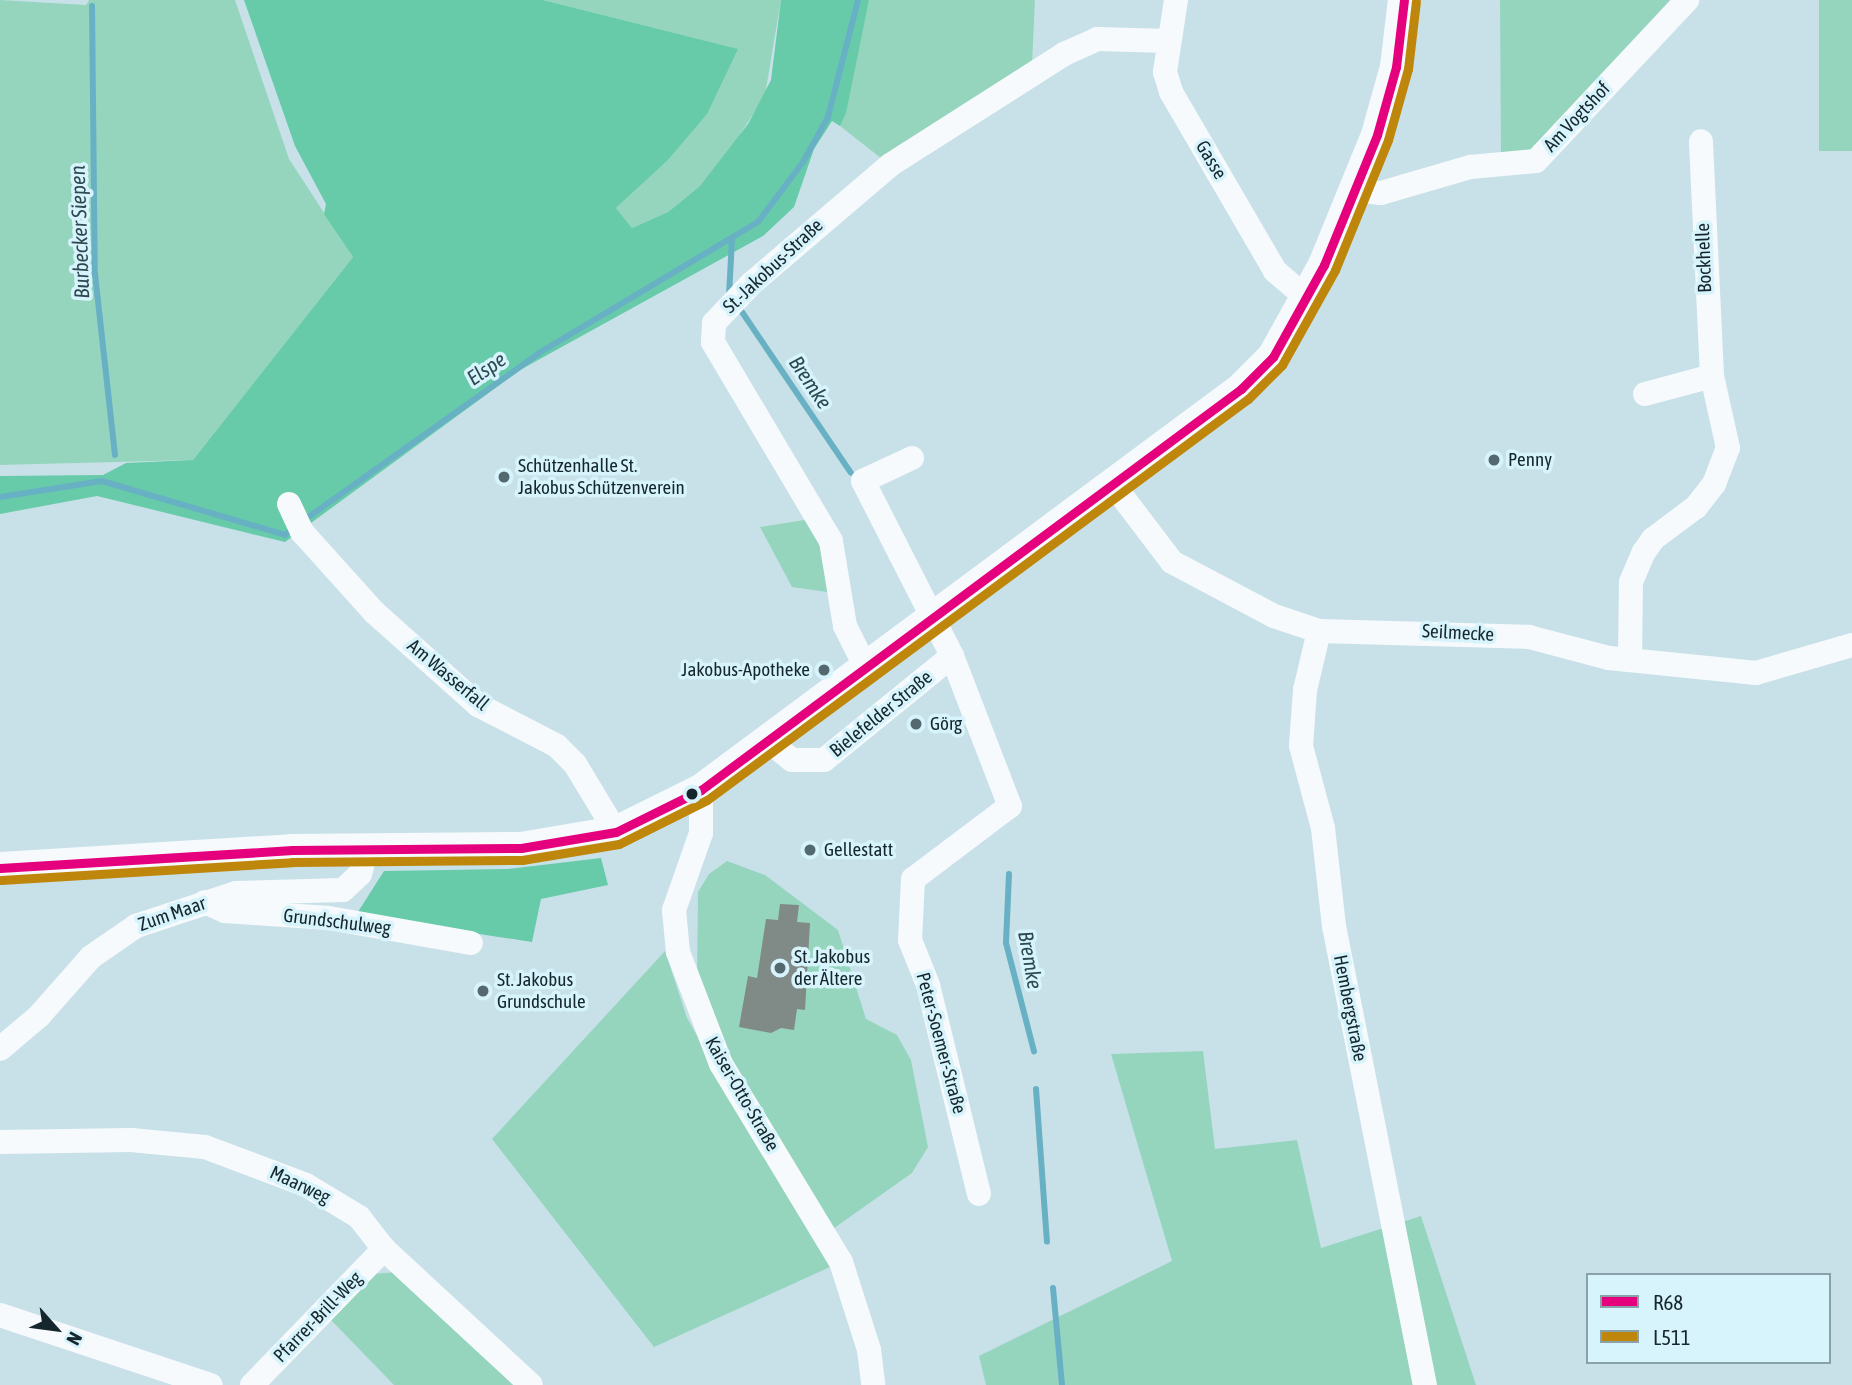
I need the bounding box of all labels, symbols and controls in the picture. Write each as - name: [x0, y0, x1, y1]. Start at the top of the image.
- street label: Am Vogtshof: [1539, 77, 1615, 157]
- street label: Gasse: [1191, 137, 1231, 183]
- water label: Burbecker Siepen: [64, 165, 94, 299]
- street label: St.-Jakobus-Straße: [718, 214, 828, 318]
- street label: Bockhelle: [1691, 223, 1717, 293]
- water label: Elspe: [462, 346, 510, 390]
- water label: Bremke: [784, 351, 838, 413]
- place label: Penny: [1508, 449, 1552, 471]
- marker: Penny: [1486, 452, 1502, 468]
- place label: Schützenhalle St. Jakobus Schützenverein: [518, 455, 685, 499]
- marker: Schützenhalle St. Jakobus Schützenverein: [496, 469, 512, 485]
- street label: Seilmecke: [1422, 620, 1494, 646]
- street label: Am Wasserfall: [403, 634, 493, 716]
- place label: Jakobus-Apotheke: [681, 659, 810, 681]
- marker: Jakobus-Apotheke: [816, 662, 832, 678]
- street label: Bielefelder Straße: [825, 666, 937, 762]
- place label: Görg: [930, 713, 962, 735]
- marker: Görg: [908, 716, 924, 732]
- unlabelled marker: [685, 787, 699, 801]
- place label: Gellestatt: [824, 839, 893, 861]
- marker: Gellestatt: [802, 842, 818, 858]
- street label: Zum Maar: [135, 892, 209, 936]
- street label: Grundschulweg: [282, 904, 392, 940]
- water label: Bremke: [1014, 929, 1048, 991]
- place label: St. Jakobus der Ältere: [794, 946, 870, 990]
- street label: Hembergstraße: [1329, 953, 1371, 1063]
- marker: St. Jakobus der Ältere: [772, 960, 788, 976]
- place label: St. Jakobus Grundschule: [497, 969, 586, 1013]
- street label: Peter-Soemer-Straße: [911, 970, 971, 1116]
- marker: St. Jakobus Grundschule: [475, 983, 491, 999]
- street label: Kaiser-Otto-Straße: [700, 1033, 784, 1155]
- street label: Maarweg: [266, 1161, 334, 1209]
- street label: Pfarrer-Brill-Weg: [269, 1267, 367, 1367]
- legend: [1586, 1273, 1831, 1364]
- text: R68: [1653, 1290, 1683, 1314]
- north arrow: [21, 1294, 91, 1364]
- text: L511: [1653, 1325, 1691, 1349]
- text: N: [62, 1329, 87, 1349]

